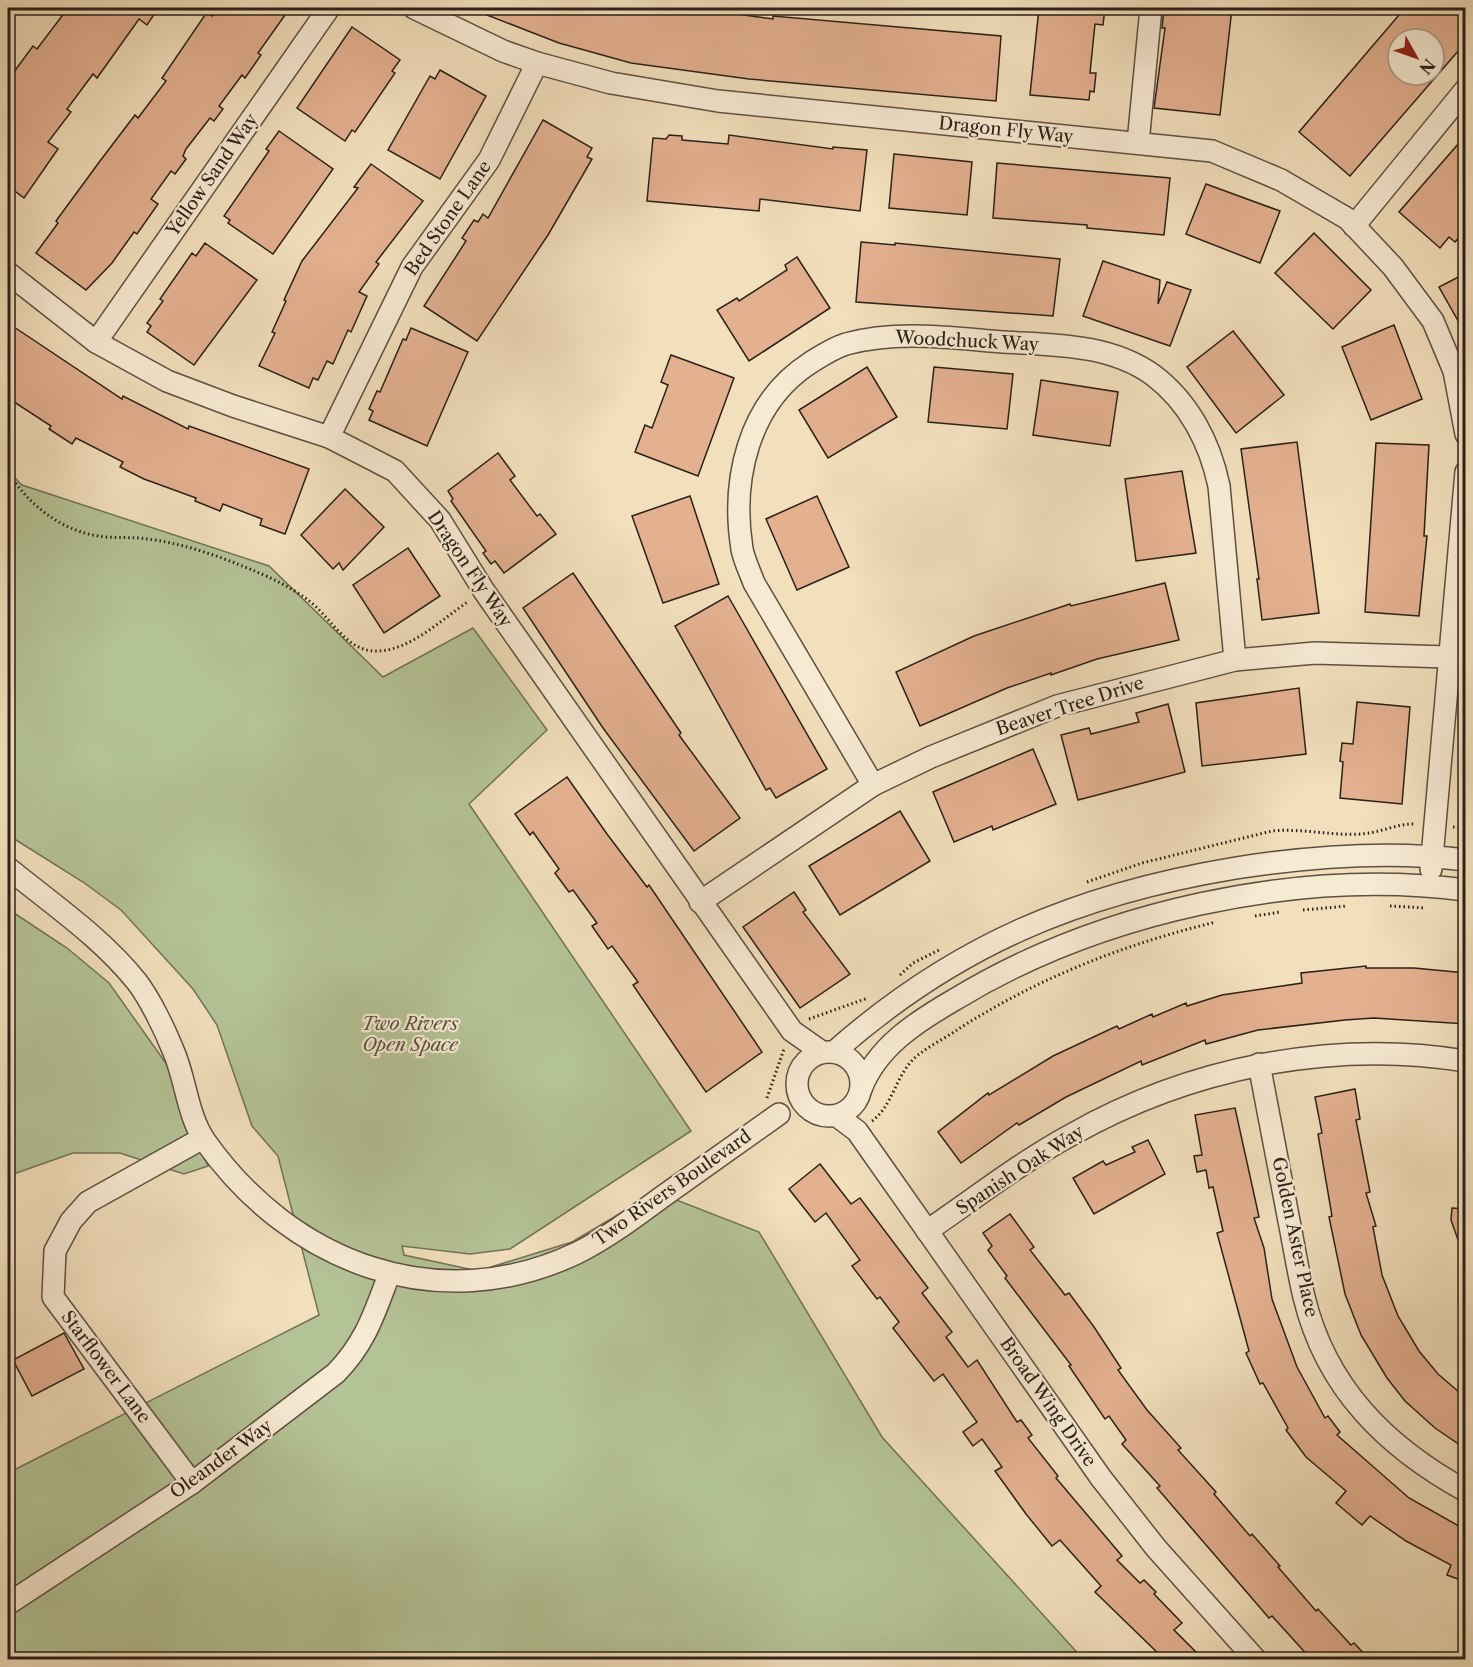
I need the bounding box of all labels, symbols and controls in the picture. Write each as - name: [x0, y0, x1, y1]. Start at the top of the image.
- north arrow: [1386, 27, 1446, 87]
- text: N: [1415, 55, 1440, 78]
- street label: Yellow Sand Way: [161, 109, 263, 241]
- street label: Dragon Fly Way: [937, 112, 1076, 148]
- street label: Bed Stone Lane: [400, 156, 496, 280]
- street label: Woodchuck Way: [894, 326, 1040, 356]
- street label: Dragon Fly Way: [423, 507, 518, 632]
- street label: Beaver Tree Drive: [993, 672, 1147, 740]
- park label: Two Rivers Open Space: [362, 1013, 459, 1056]
- street label: Spanish Oak Way: [952, 1120, 1089, 1219]
- street label: Two Rivers Boulevard: [589, 1125, 755, 1251]
- street label: Golden Aster Place: [1267, 1155, 1323, 1319]
- street label: Starflower Lane: [57, 1306, 155, 1428]
- street label: Broad Wing Drive: [995, 1333, 1101, 1471]
- street label: Oleander Way: [166, 1414, 277, 1503]

